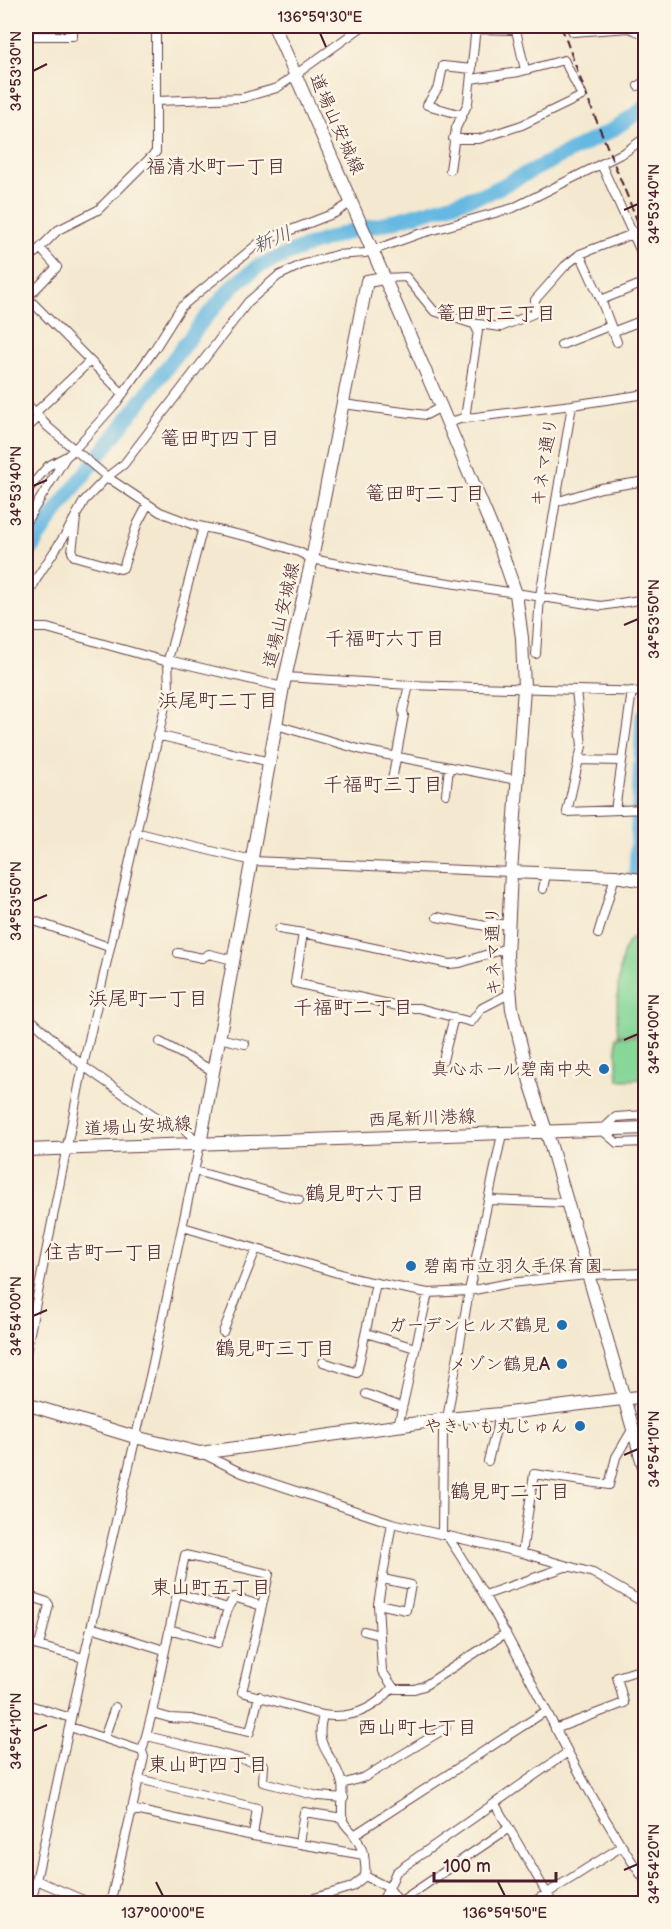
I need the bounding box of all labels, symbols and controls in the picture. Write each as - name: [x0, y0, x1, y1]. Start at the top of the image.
- text: 136°59'30"E: [278, 8, 363, 27]
- text: 34°53'30"N: [7, 31, 26, 111]
- street label: 道場山安城線: [305, 71, 368, 178]
- district label: 福清水町一丁目: [146, 155, 286, 179]
- text: 34°53'40"N: [645, 164, 664, 244]
- water label: 新川: [249, 221, 295, 259]
- district label: 篭田町三丁目: [436, 302, 556, 326]
- street label: キネマ通り: [527, 416, 562, 508]
- district label: 篭田町四丁目: [160, 427, 280, 451]
- text: 34°53'40"N: [7, 446, 26, 526]
- district label: 篭田町二丁目: [365, 482, 485, 506]
- street label: 道場山安城線: [259, 560, 304, 670]
- text: 34°53'50"N: [645, 579, 664, 659]
- district label: 千福町六丁目: [325, 627, 445, 651]
- district label: 浜尾町二丁目: [158, 689, 278, 713]
- district label: 千福町三丁目: [323, 773, 443, 797]
- text: 34°53'50"N: [7, 861, 26, 941]
- street label: キネマ通り: [482, 906, 505, 996]
- district label: 浜尾町一丁目: [88, 987, 208, 1011]
- text: 34°54'00"N: [645, 994, 664, 1074]
- district label: 千福町二丁目: [293, 996, 413, 1020]
- place label: 真心ホール碧南中央: [431, 1059, 592, 1080]
- marker: 真心ホール碧南中央: [597, 1062, 611, 1076]
- street label: 西尾新川港線: [368, 1106, 476, 1131]
- street label: 道場山安城線: [84, 1113, 193, 1140]
- district label: 鶴見町六丁目: [305, 1182, 425, 1206]
- district label: 住吉町一丁目: [44, 1241, 164, 1265]
- place label: 碧南市立羽久手保育園: [423, 1256, 603, 1277]
- marker: 碧南市立羽久手保育園: [404, 1259, 418, 1273]
- text: 34°54'00"N: [7, 1276, 26, 1356]
- place label: ガーデンヒルズ鶴見: [388, 1315, 550, 1336]
- marker: ガーデンヒルズ鶴見: [555, 1318, 569, 1332]
- district label: 鶴見町三丁目: [215, 1337, 335, 1361]
- place label: メゾン鶴見A: [449, 1354, 550, 1375]
- marker: メゾン鶴見A: [555, 1357, 569, 1371]
- text: 34°54'10"N: [645, 1410, 664, 1488]
- place label: やきいも丸じゅん: [424, 1416, 568, 1437]
- marker: やきいも丸じゅん: [573, 1419, 587, 1433]
- district label: 鶴見町二丁目: [450, 1480, 570, 1504]
- district label: 東山町五丁目: [151, 1576, 271, 1600]
- text: 34°54'10"N: [7, 1692, 26, 1770]
- district label: 西山町七丁目: [357, 1716, 477, 1740]
- district label: 東山町四丁目: [148, 1753, 268, 1777]
- text: 34°54'20"N: [645, 1824, 664, 1904]
- scale bar: [434, 1845, 556, 1883]
- text: 100 m: [443, 1856, 491, 1877]
- text: 137°00'00"E: [121, 1904, 205, 1923]
- text: 136°59'50"E: [463, 1904, 547, 1923]

